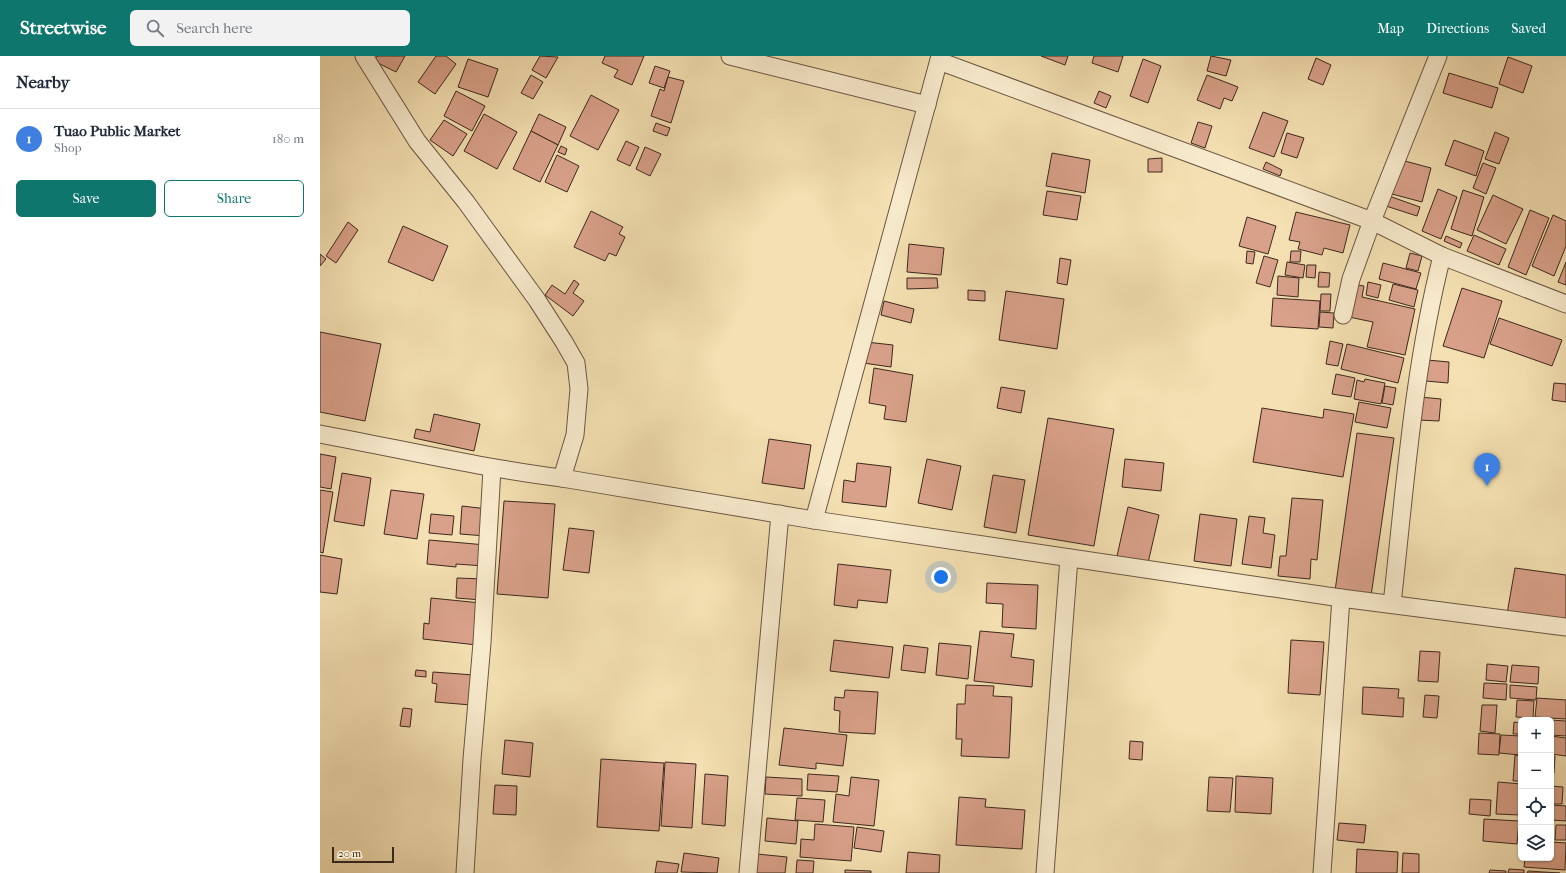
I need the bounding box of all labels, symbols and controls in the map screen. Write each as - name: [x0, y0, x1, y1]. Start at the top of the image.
- search box: [130, 10, 410, 46]
- text: Streetwise: [20, 17, 106, 39]
- icon: search: [144, 17, 166, 39]
- text: Search here: [176, 19, 252, 37]
- text: Map: [1377, 20, 1404, 37]
- text: Directions: [1426, 20, 1489, 37]
- text: Saved: [1511, 20, 1546, 37]
- text: Nearby: [16, 72, 70, 92]
- text: Tuao Public Market: [54, 122, 181, 140]
- text: 1: [27, 131, 31, 146]
- text: 180 m: [272, 131, 304, 146]
- text: Shop: [54, 140, 82, 155]
- button: Save: [16, 180, 156, 217]
- button: Share: [164, 180, 304, 217]
- pin: 1: [1474, 453, 1500, 486]
- your location: [931, 567, 951, 587]
- map controls: [1518, 717, 1554, 861]
- button: +: [1518, 717, 1554, 753]
- button: −: [1518, 753, 1554, 789]
- button: locate: [1518, 789, 1554, 825]
- button: layers: [1518, 825, 1554, 861]
- scale bar: [332, 845, 394, 864]
- text: 20 m: [338, 847, 361, 860]

